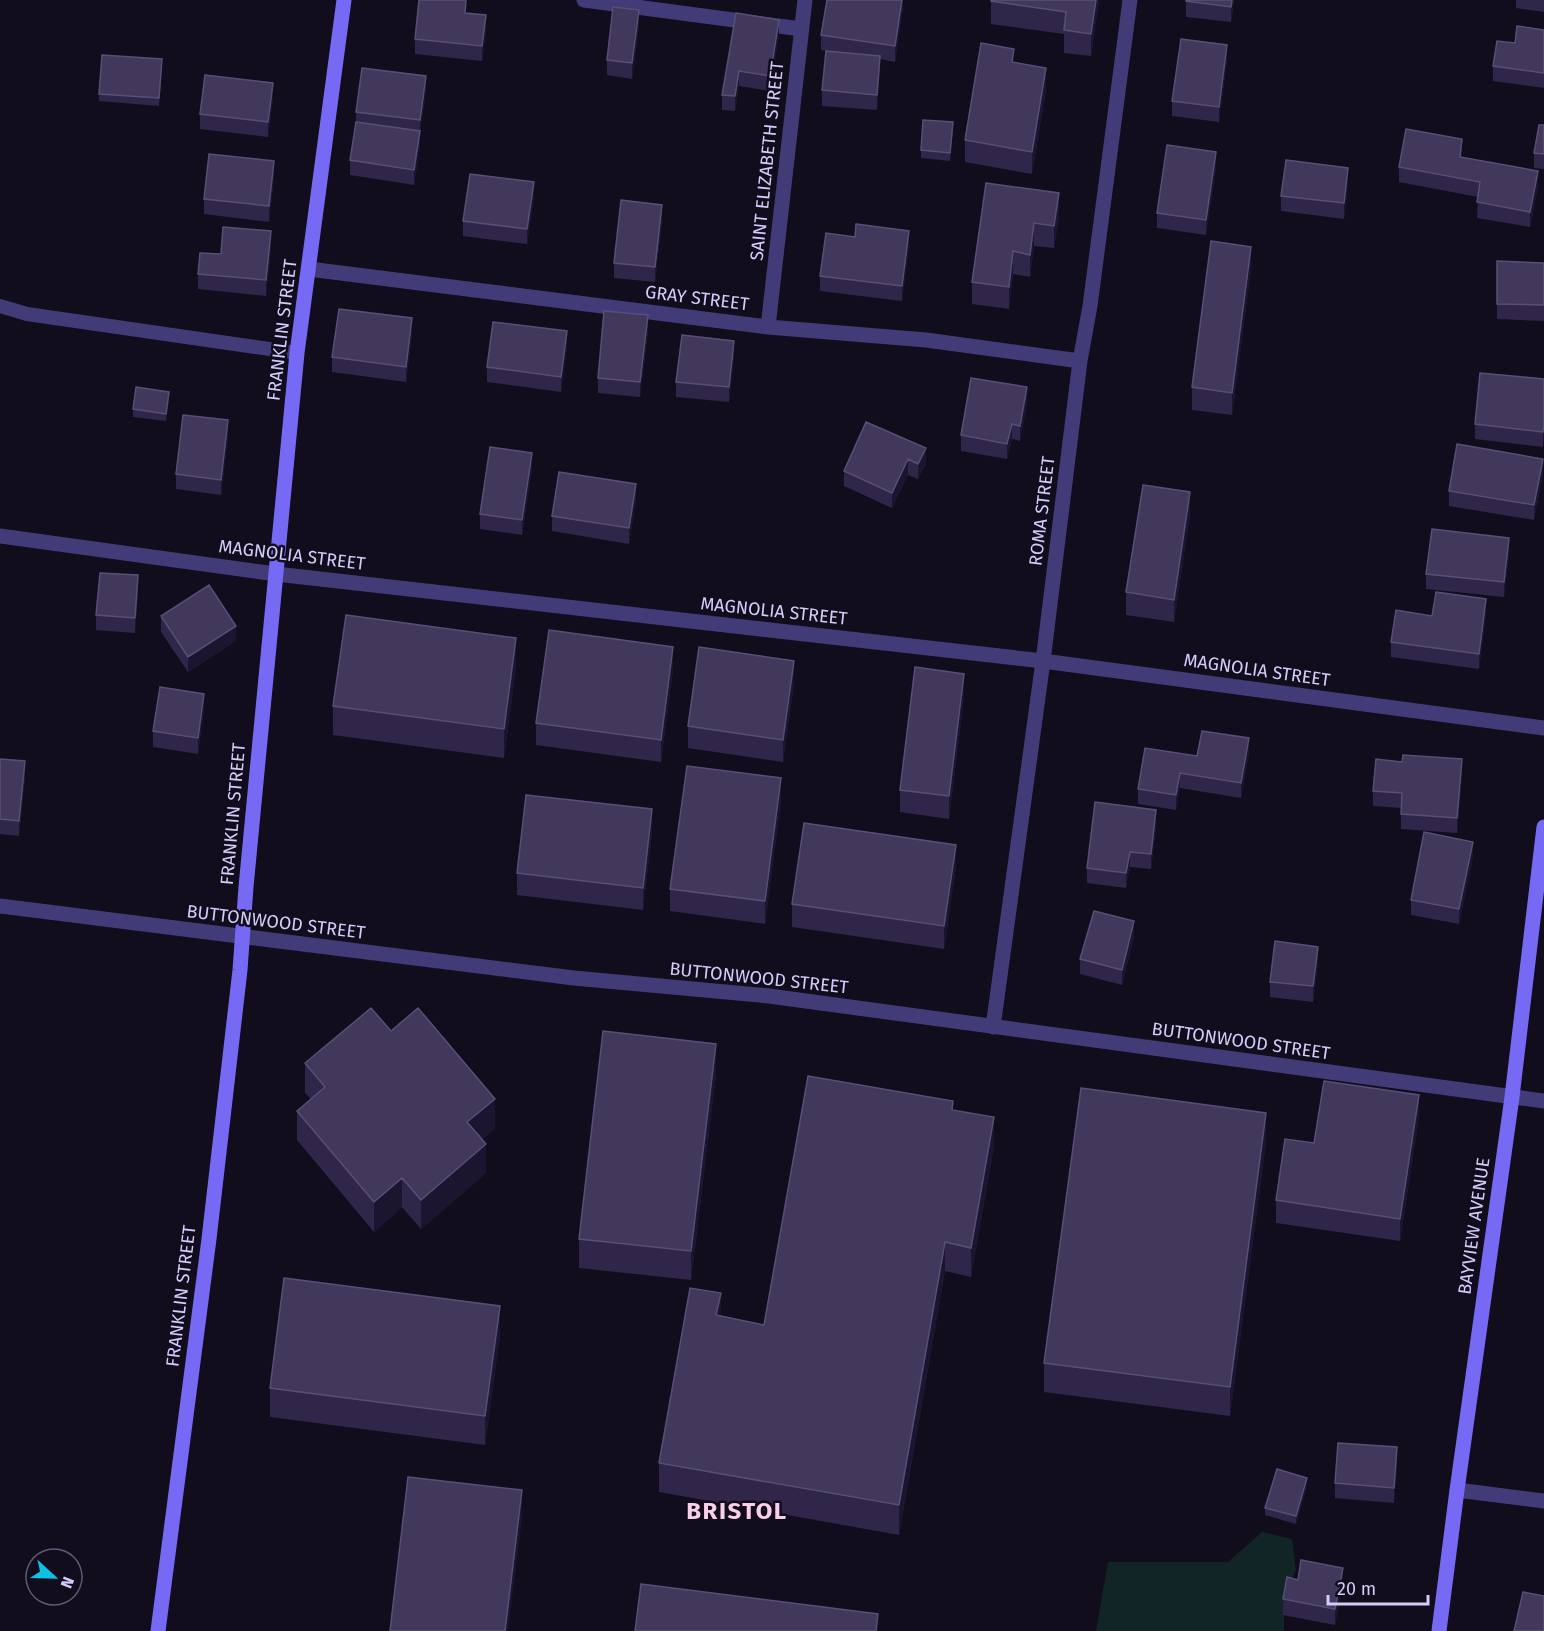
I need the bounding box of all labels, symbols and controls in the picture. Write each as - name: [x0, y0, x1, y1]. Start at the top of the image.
- street label: SAINT ELIZABETH STREET: [746, 60, 788, 262]
- street label: FRANKLIN STREET: [262, 257, 302, 402]
- street label: GRAY STREET: [644, 281, 751, 315]
- street label: ROMA STREET: [1024, 454, 1060, 567]
- street label: MAGNOLIA STREET: [217, 535, 367, 575]
- street label: MAGNOLIA STREET: [699, 592, 849, 630]
- street label: MAGNOLIA STREET: [1182, 649, 1332, 691]
- street label: FRANKLIN STREET: [216, 741, 250, 886]
- street label: BUTTONWOOD STREET: [185, 900, 367, 944]
- street label: BUTTONWOOD STREET: [668, 958, 850, 998]
- street label: BUTTONWOOD STREET: [1150, 1018, 1332, 1065]
- street label: BAYVIEW AVENUE: [1453, 1156, 1495, 1296]
- street label: FRANKLIN STREET: [161, 1223, 201, 1368]
- district label: BRISTOL: [686, 1497, 788, 1525]
- north arrow: [24, 1547, 84, 1607]
- scale bar: [1328, 1568, 1428, 1606]
- text: N: [57, 1574, 78, 1591]
- text: 20 m: [1337, 1578, 1376, 1600]

